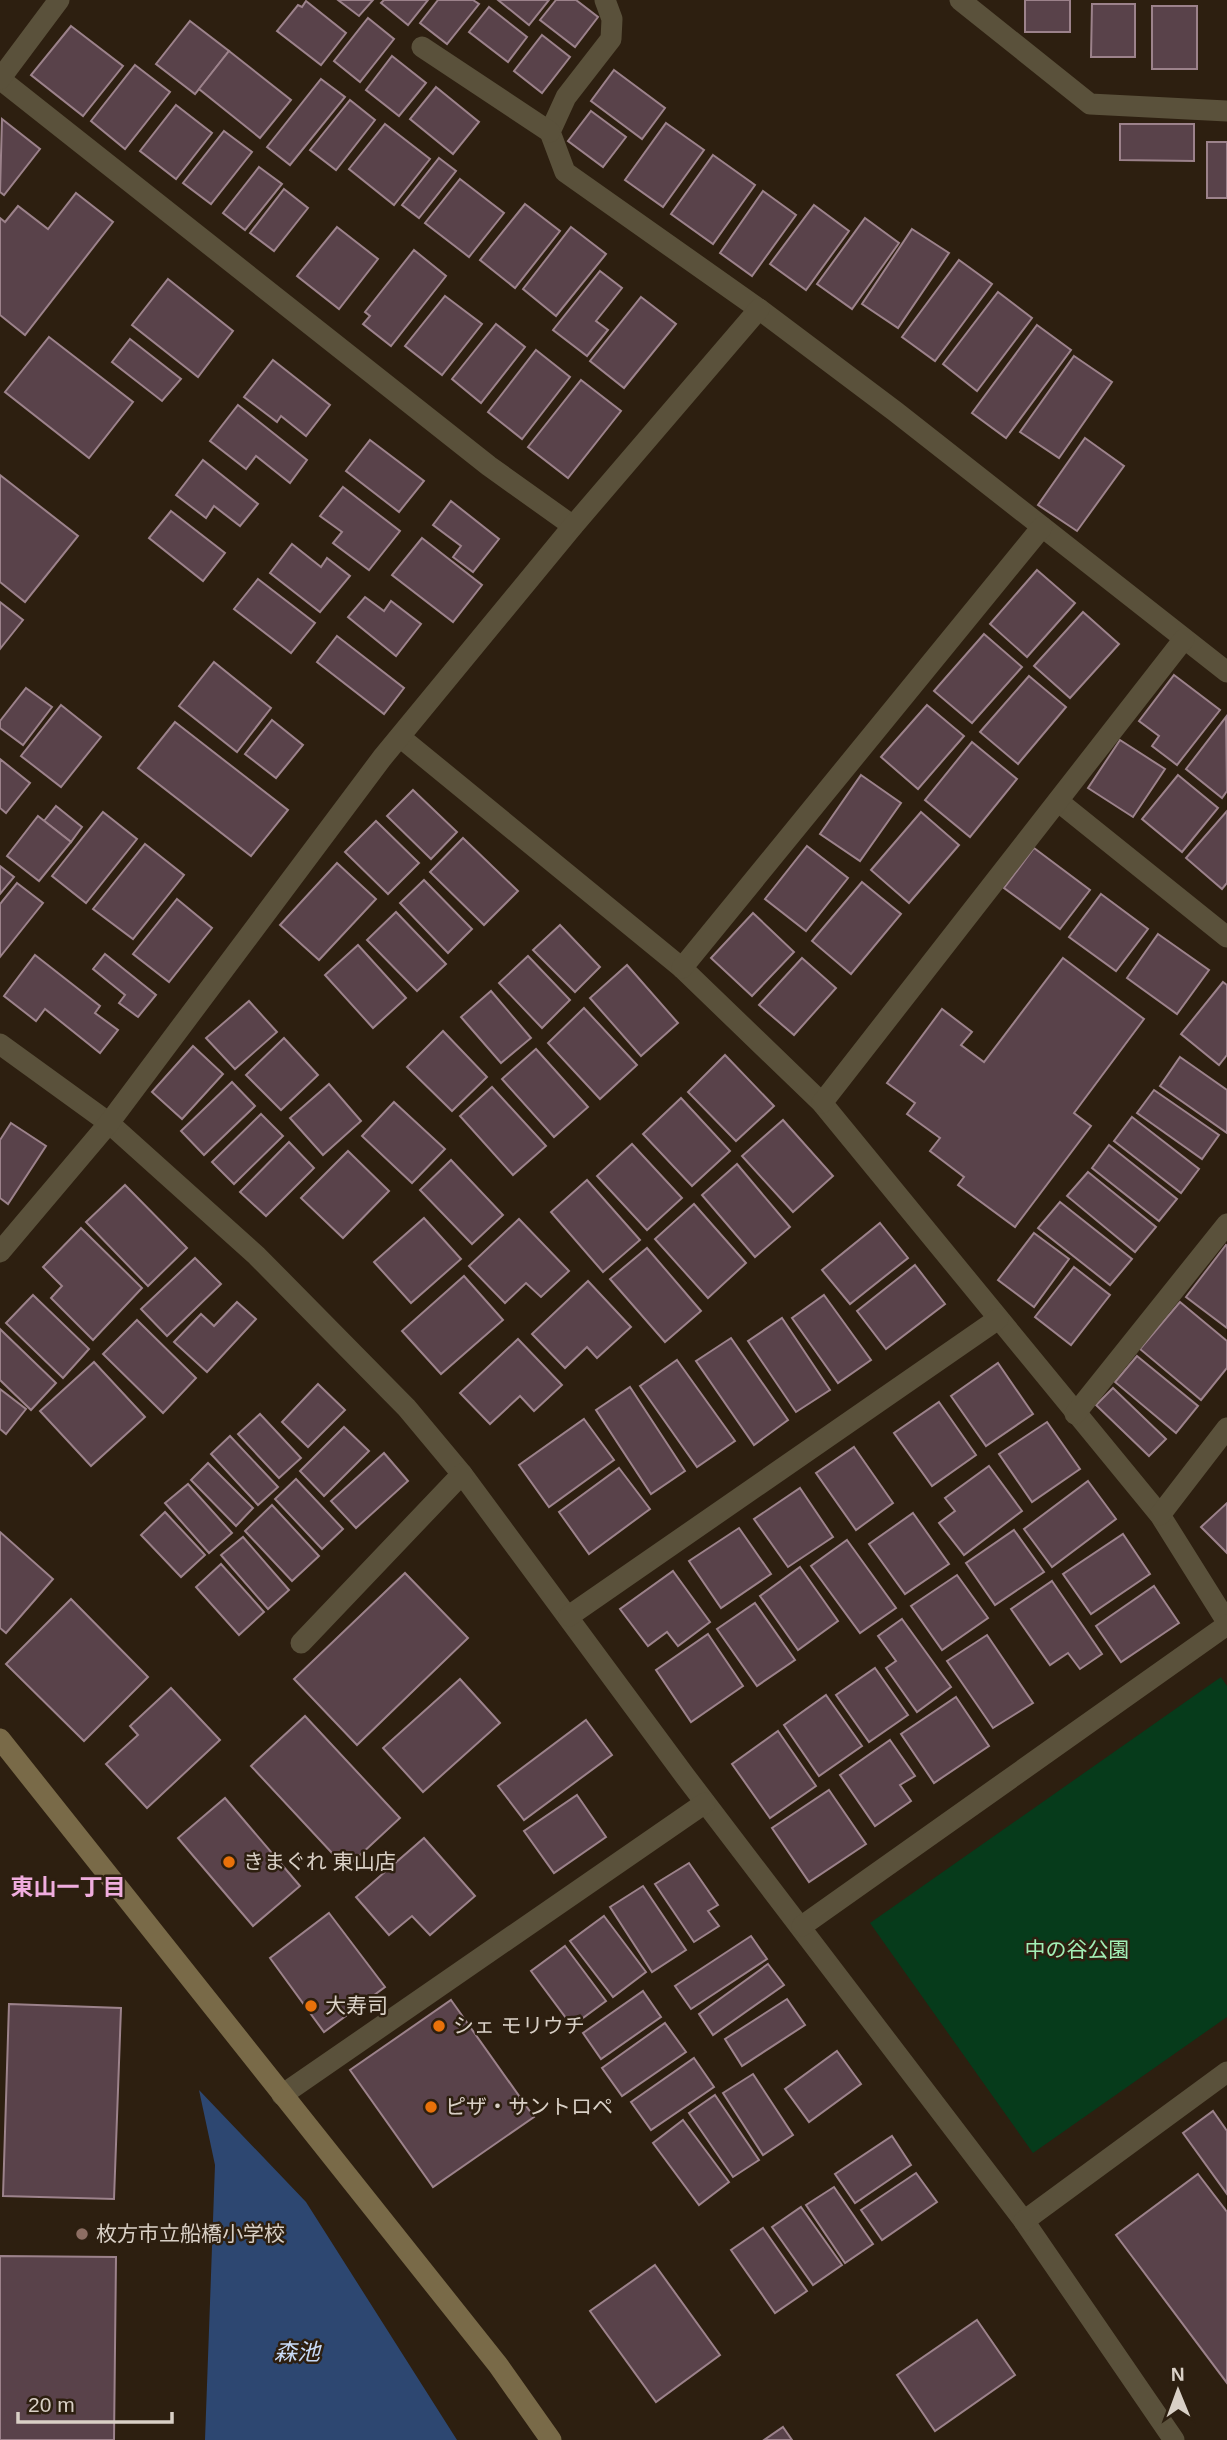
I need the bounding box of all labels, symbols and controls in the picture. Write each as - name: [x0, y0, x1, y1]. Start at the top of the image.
- place label: きまぐれ 東山店: [243, 1850, 396, 1873]
- marker: きまぐれ 東山店: [221, 1854, 237, 1870]
- district label: 東山一丁目: [11, 1874, 126, 1900]
- park label: 中の谷公園: [1025, 1938, 1130, 1961]
- place label: 大寿司: [325, 1994, 388, 2017]
- marker: 大寿司: [303, 1998, 319, 2014]
- place label: シェ モリウチ: [453, 2014, 585, 2037]
- marker: シェ モリウチ: [431, 2018, 447, 2034]
- place label: ピザ・サントロペ: [445, 2095, 613, 2118]
- marker: ピザ・サントロペ: [423, 2099, 439, 2115]
- place label: 枚方市立船橋小学校: [96, 2222, 285, 2245]
- marker: 枚方市立船橋小学校: [74, 2226, 90, 2242]
- water label: 森池: [274, 2339, 322, 2365]
- north arrow: [1143, 2356, 1213, 2426]
- text: N: [1171, 2364, 1185, 2385]
- scale bar: [18, 2380, 172, 2424]
- text: 20 m: [28, 2393, 75, 2416]

